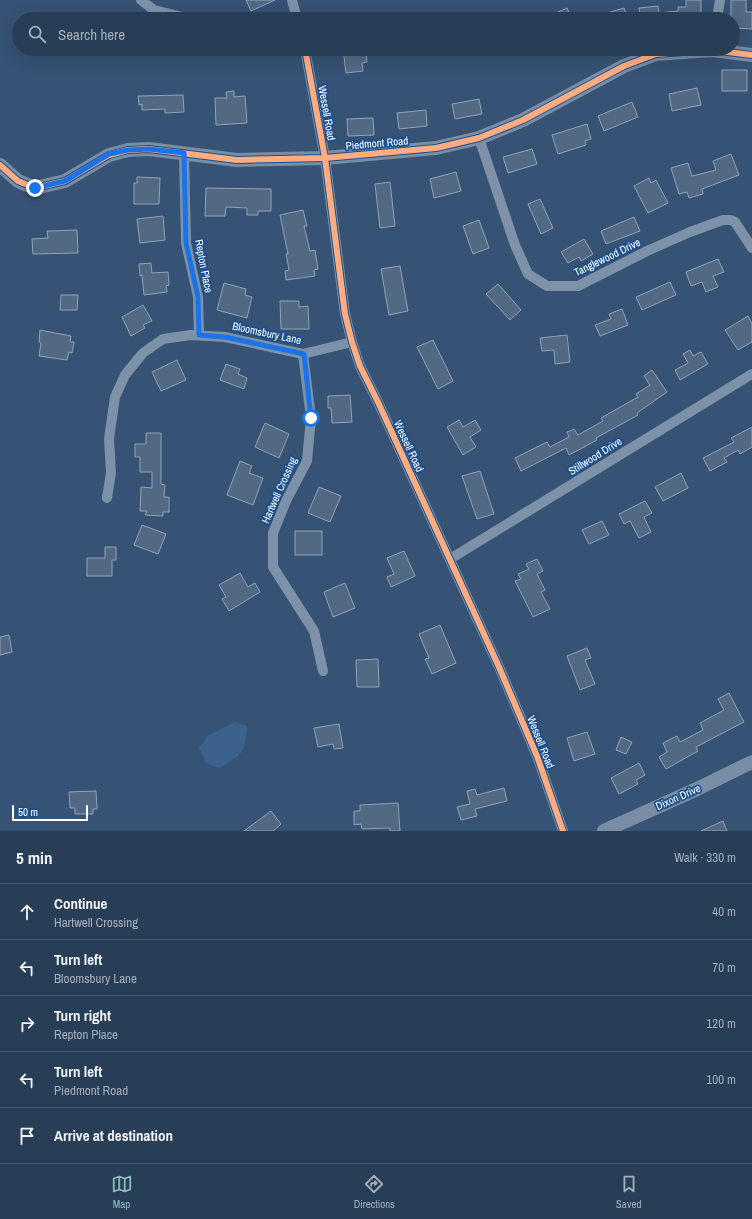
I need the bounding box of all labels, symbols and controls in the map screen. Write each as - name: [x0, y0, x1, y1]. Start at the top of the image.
- search box: [12, 12, 740, 56]
- icon: search: [26, 23, 48, 45]
- text: Search here: [58, 24, 125, 45]
- street label: Wessell Road: [315, 84, 339, 142]
- street label: Piedmont Road: [345, 133, 409, 153]
- route end: [26, 179, 44, 197]
- street label: Tanglewood Drive: [571, 235, 643, 279]
- street label: Repton Place: [192, 238, 216, 294]
- street label: Bloomsbury Lane: [231, 319, 303, 347]
- route start: [302, 409, 320, 427]
- street label: Wessell Road: [391, 418, 427, 474]
- street label: Stillwood Drive: [566, 434, 624, 478]
- street label: Hartwell Crossing: [258, 455, 300, 525]
- street label: Wessell Road: [524, 714, 558, 770]
- street label: Dixon Drive: [653, 781, 703, 813]
- scale bar: [12, 803, 88, 822]
- text: 50 m: [18, 805, 38, 819]
- text: 5 min: [16, 846, 52, 869]
- text: Walk · 330 m: [674, 849, 736, 866]
- text: Continue: [54, 893, 107, 914]
- icon: ahead: [16, 901, 38, 923]
- text: 40 m: [712, 903, 736, 920]
- text: Hartwell Crossing: [54, 914, 138, 931]
- text: Turn left: [54, 949, 102, 970]
- icon: left: [16, 957, 38, 979]
- text: 70 m: [712, 959, 736, 976]
- text: Bloomsbury Lane: [54, 970, 137, 987]
- text: Turn right: [54, 1005, 111, 1026]
- icon: right: [16, 1013, 38, 1035]
- text: 120 m: [706, 1015, 736, 1032]
- text: Repton Place: [54, 1026, 118, 1043]
- text: Turn left: [54, 1061, 102, 1082]
- icon: left: [16, 1069, 38, 1091]
- text: 100 m: [706, 1071, 736, 1088]
- text: Piedmont Road: [54, 1082, 128, 1099]
- icon: arrive: [16, 1125, 38, 1147]
- text: Arrive at destination: [54, 1125, 173, 1146]
- tab: Map: [111, 1173, 133, 1211]
- tab: Directions: [354, 1173, 395, 1211]
- tab: Saved: [616, 1173, 641, 1211]

